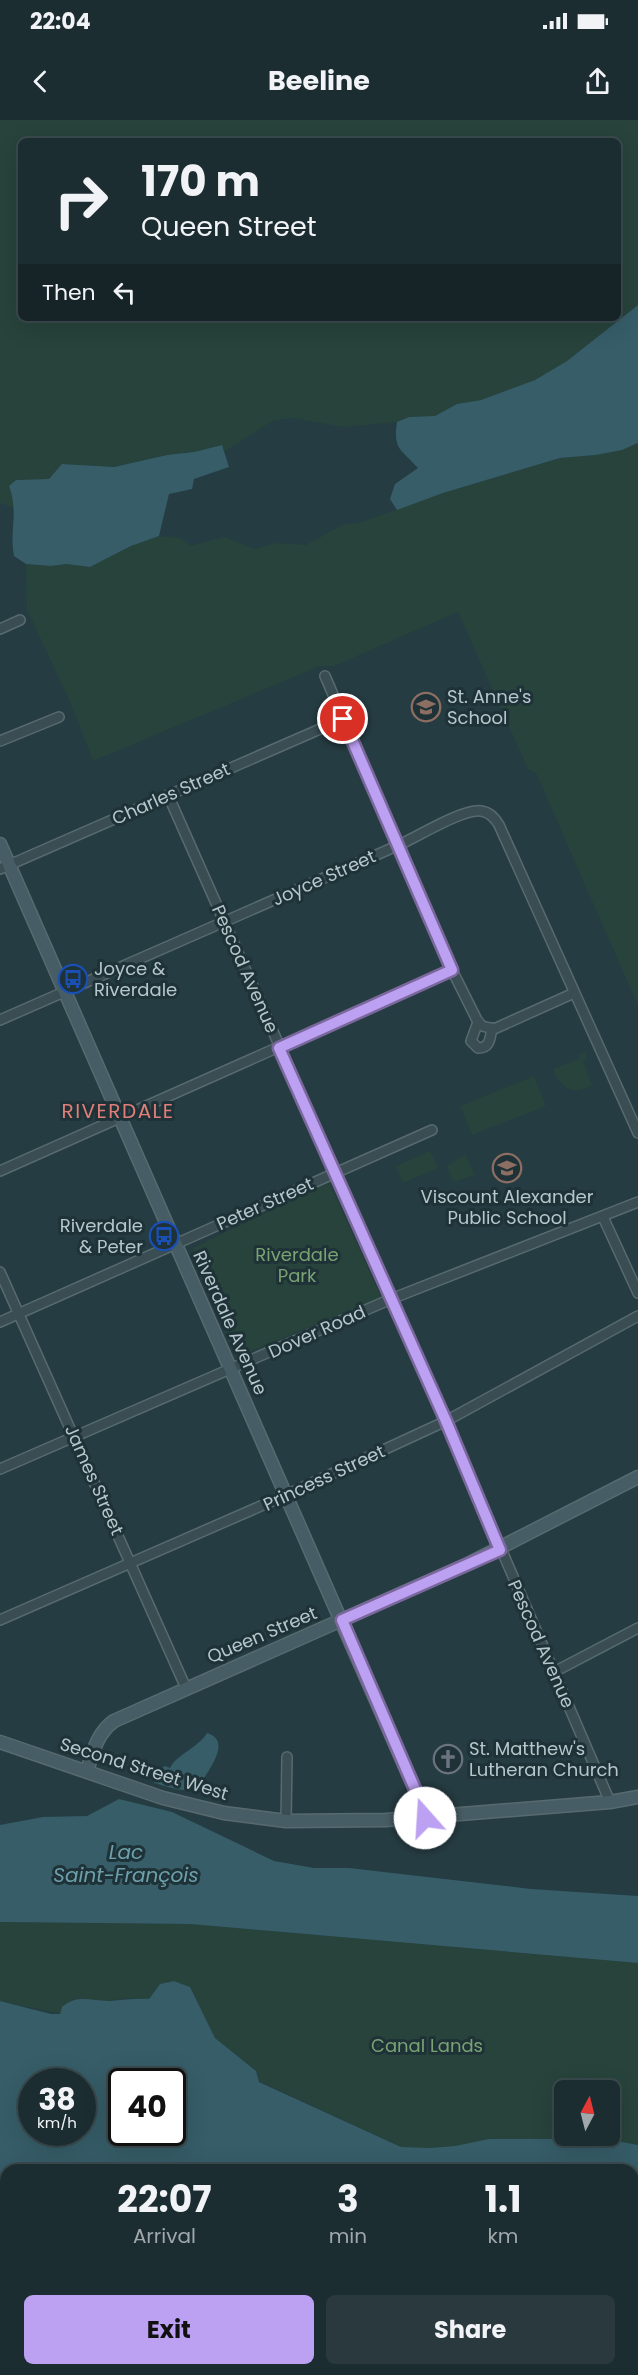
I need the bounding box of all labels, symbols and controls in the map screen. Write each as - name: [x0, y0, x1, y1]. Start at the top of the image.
- text: 22:04: [30, 6, 91, 37]
- text: Beeline: [268, 62, 370, 99]
- icon: back: [24, 65, 57, 98]
- icon: share: [581, 65, 614, 98]
- text: 170 m: [141, 152, 260, 211]
- icon: right: [42, 162, 120, 240]
- text: Queen Street: [141, 208, 317, 245]
- icon: left: [108, 276, 141, 309]
- text: Then: [42, 277, 96, 308]
- place label: St. Anne's School: [447, 684, 531, 730]
- school or university icon: St. Anne's School: [410, 691, 442, 723]
- pin: [317, 693, 368, 744]
- icon: arrive: [326, 702, 359, 735]
- street label: Charles Street: [108, 756, 234, 831]
- street label: Joyce Street: [268, 844, 379, 911]
- street label: Pescod Avenue: [206, 901, 285, 1037]
- place label: Joyce & Riverdale: [94, 956, 177, 1002]
- bus stop icon: Joyce & Riverdale: [57, 963, 89, 995]
- district label: RIVERDALE: [61, 1097, 175, 1125]
- school or university icon: Viscount Alexander Public School: [491, 1152, 523, 1184]
- street label: Peter Street: [212, 1171, 317, 1236]
- place label: Viscount Alexander Public School: [421, 1184, 594, 1230]
- place label: Riverdale & Peter: [60, 1213, 143, 1259]
- bus stop icon: Riverdale & Peter: [148, 1220, 180, 1252]
- park label: Riverdale Park: [255, 1242, 339, 1288]
- street label: Riverdale Avenue: [187, 1247, 274, 1399]
- street label: Dover Road: [264, 1299, 369, 1364]
- street label: James Street: [59, 1421, 130, 1539]
- street label: Princess Street: [259, 1438, 389, 1517]
- street label: Pescod Avenue: [502, 1576, 581, 1712]
- street label: Queen Street: [203, 1600, 321, 1669]
- street label: Second Street West: [57, 1731, 231, 1806]
- place label: St. Matthew's Lutheran Church: [469, 1736, 619, 1782]
- church icon: St. Matthew's Lutheran Church: [432, 1743, 464, 1775]
- position arrow: [393, 1786, 457, 1850]
- water label: Lac Saint-François: [53, 1838, 199, 1889]
- park label: Canal Lands: [371, 2033, 483, 2058]
- speed limit sign: 40: [108, 2068, 186, 2146]
- text: 38: [38, 2078, 76, 2121]
- north arrow: [554, 2080, 620, 2146]
- map controls: [554, 2080, 620, 2146]
- text: km/h: [37, 2112, 77, 2133]
- text: 22:07: [117, 2174, 211, 2225]
- text: 3: [337, 2174, 359, 2225]
- text: 1.1: [484, 2174, 522, 2225]
- text: Arrival: [133, 2222, 196, 2250]
- text: min: [329, 2222, 367, 2250]
- text: km: [488, 2222, 518, 2250]
- button: Exit: [24, 2295, 314, 2364]
- button: Share: [326, 2295, 615, 2364]

